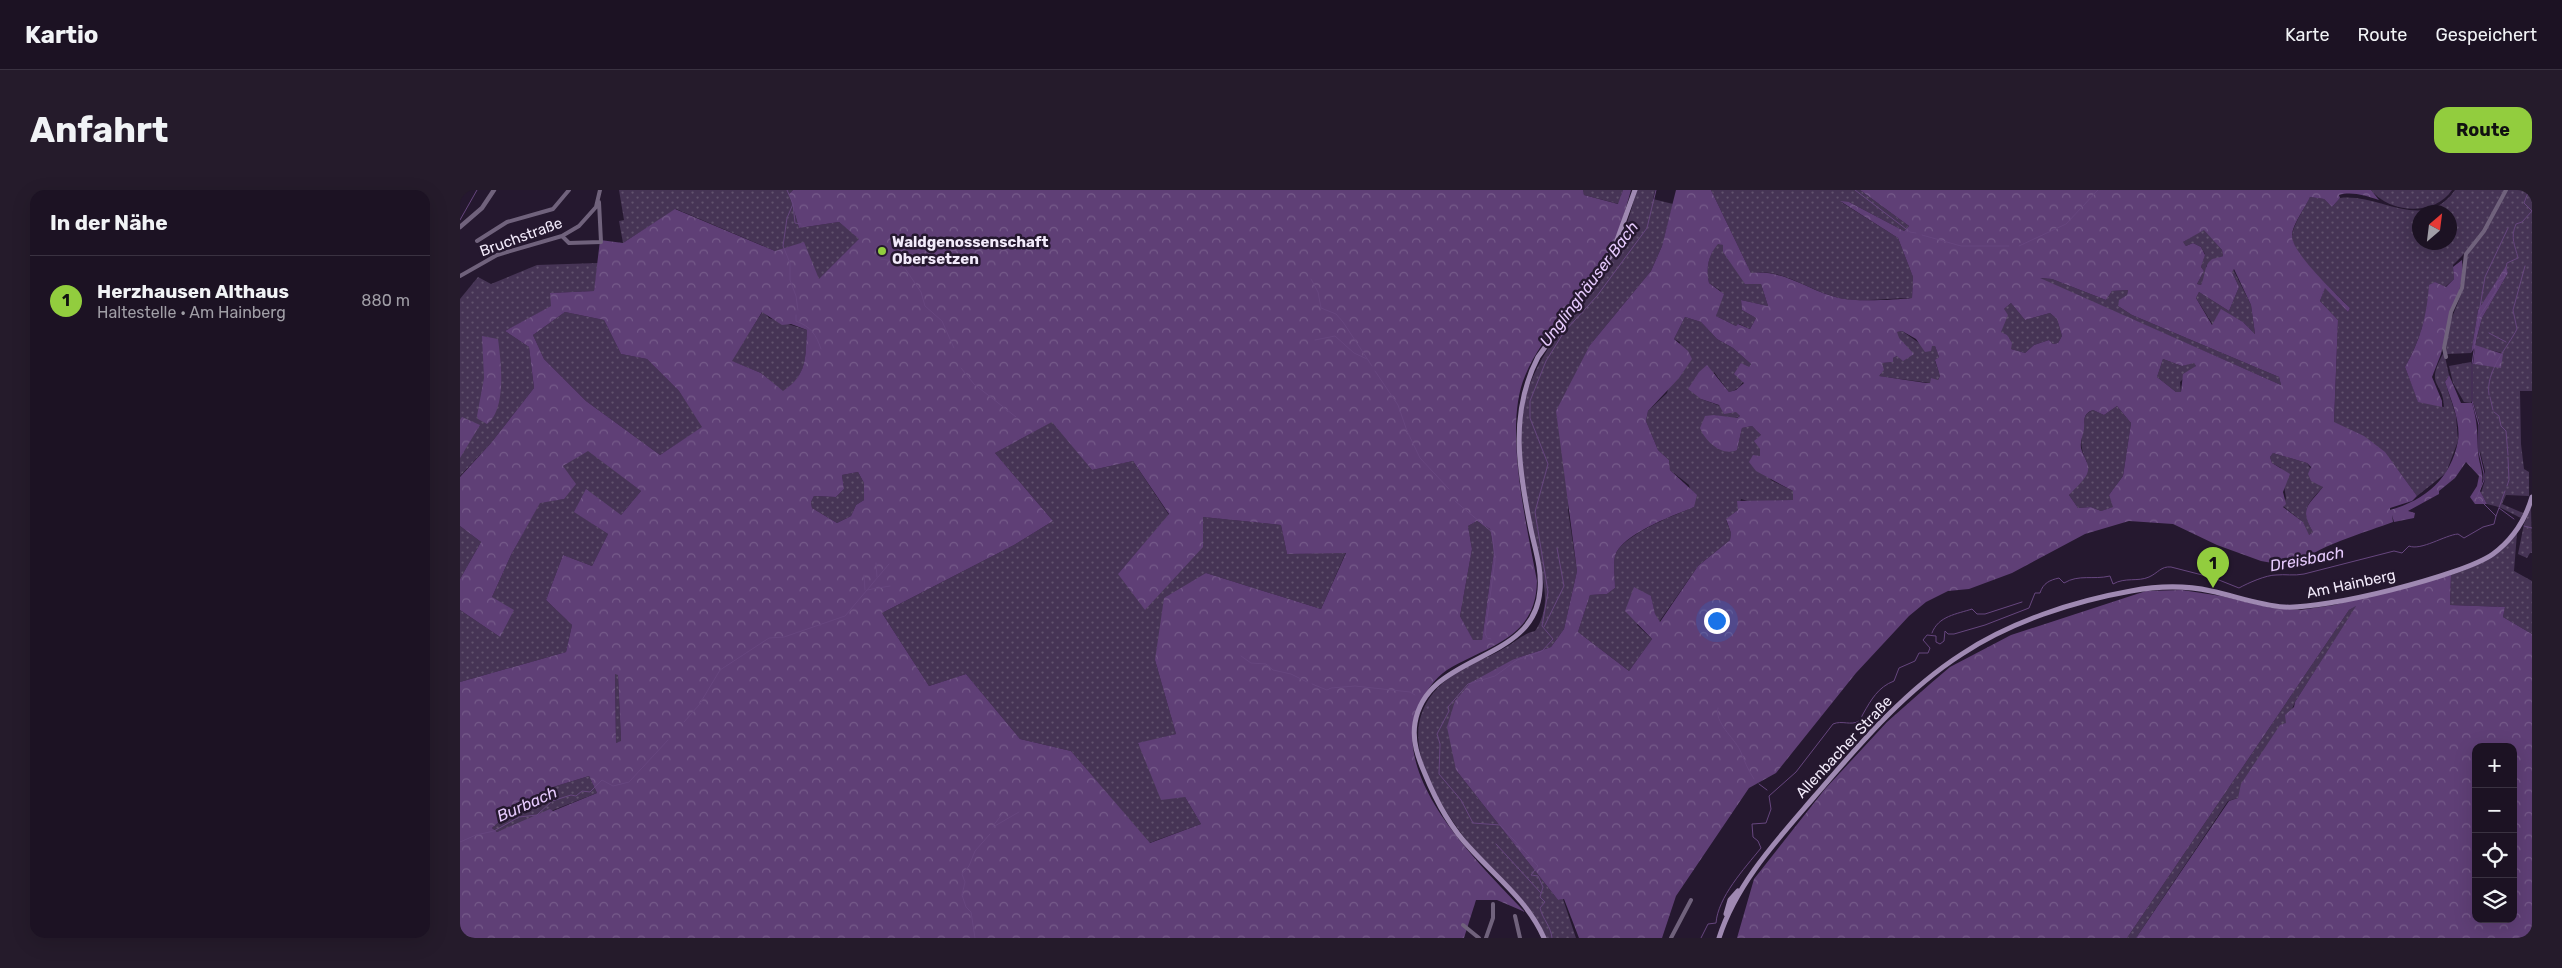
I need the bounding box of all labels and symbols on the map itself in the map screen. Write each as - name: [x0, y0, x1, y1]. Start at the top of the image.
- north arrow: [2412, 205, 2457, 250]
- street label: Bruchstraße: [477, 214, 565, 260]
- water label: Unglinghäuser Bach: [1536, 218, 1642, 350]
- place label: Waldgenossenschaft Obersetzen: [892, 233, 1048, 268]
- marker: Waldgenossenschaft Obersetzen: [876, 245, 888, 257]
- water label: Dreisbach: [2268, 542, 2346, 576]
- pin: 1: [2197, 547, 2229, 588]
- street label: Am Hainberg: [2305, 566, 2397, 602]
- your location: [1704, 608, 1730, 634]
- street label: Allenbacher Straße: [1792, 692, 1896, 802]
- water label: Burbach: [494, 782, 560, 826]

